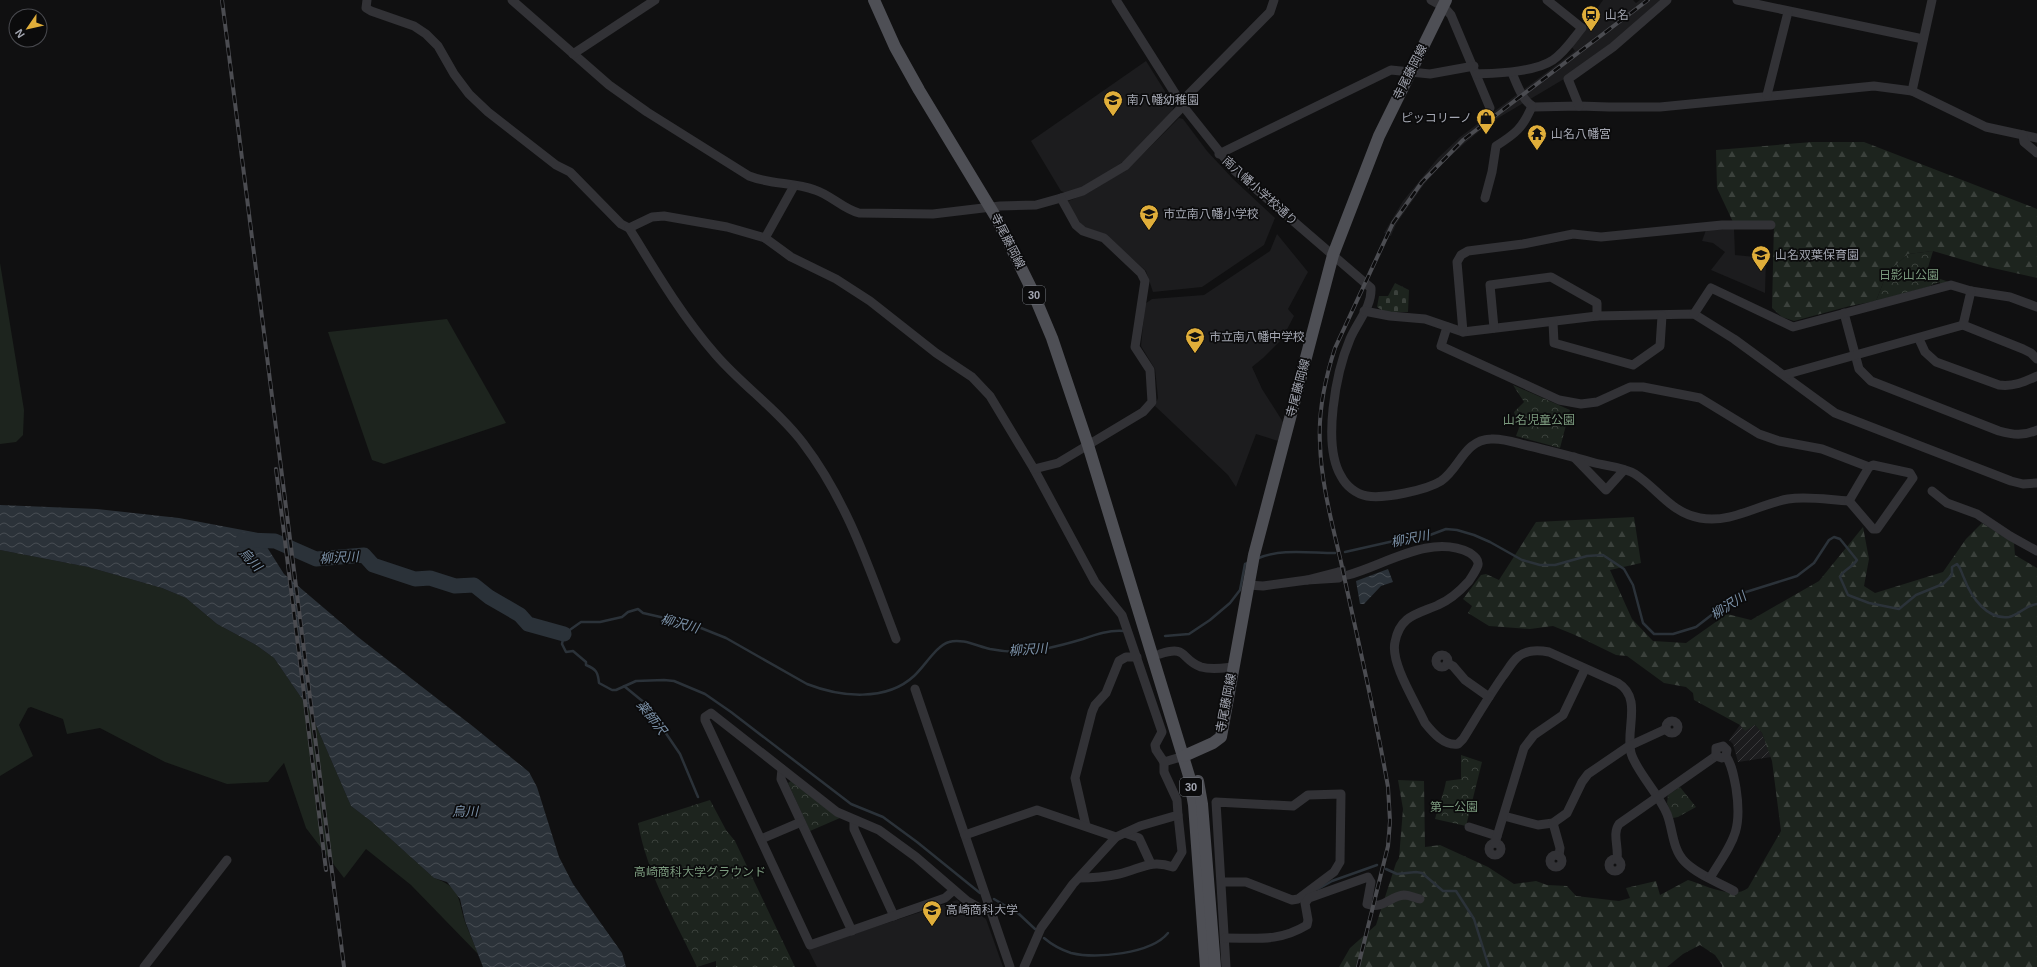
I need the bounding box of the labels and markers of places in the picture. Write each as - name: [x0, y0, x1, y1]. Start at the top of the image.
- station icon: 山名: [1580, 4, 1602, 32]
- place label: 山名: [1605, 8, 1629, 22]
- school or university icon: 南八幡幼稚園: [1102, 89, 1124, 117]
- place label: 南八幡幼稚園: [1127, 93, 1199, 107]
- shop icon: ピッコリーノ: [1475, 107, 1497, 135]
- place label: ピッコリーノ: [1401, 111, 1472, 125]
- temple icon: 山名八幡宮: [1526, 123, 1548, 151]
- place label: 山名八幡宮: [1551, 127, 1611, 141]
- school or university icon: 市立南八幡小学校: [1138, 203, 1160, 231]
- place label: 市立南八幡小学校: [1163, 207, 1259, 221]
- school or university icon: 山名双葉保育園: [1750, 244, 1772, 272]
- place label: 山名双葉保育園: [1775, 248, 1859, 262]
- school or university icon: 市立南八幡中学校: [1184, 326, 1206, 354]
- place label: 市立南八幡中学校: [1209, 330, 1305, 344]
- school or university icon: 高崎商科大学: [921, 899, 943, 927]
- place label: 高崎商科大学: [946, 903, 1018, 917]

